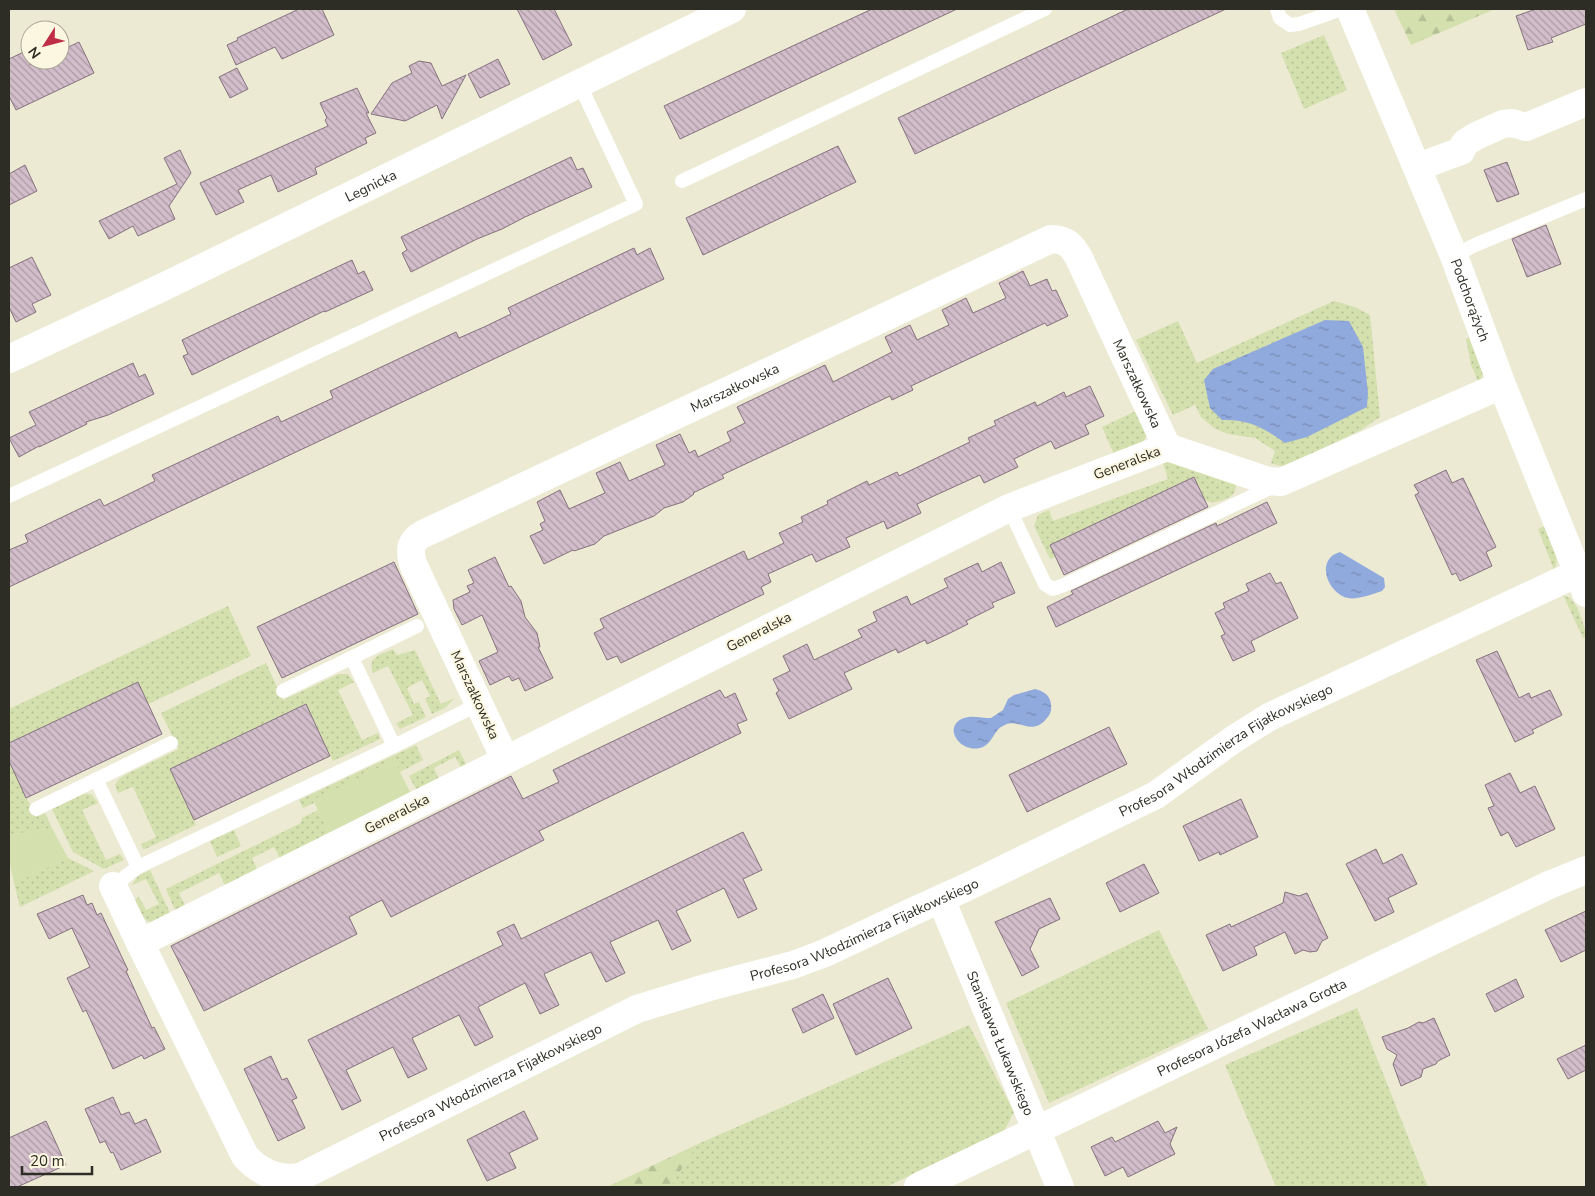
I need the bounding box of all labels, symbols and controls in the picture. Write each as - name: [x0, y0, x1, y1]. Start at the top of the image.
- north arrow: [20, 20, 70, 70]
- text: N: [24, 43, 46, 62]
- street label: Legnicka: [342, 165, 400, 206]
- street label: Podchorążych: [1446, 256, 1494, 344]
- street label: Marszałkowska: [1108, 336, 1166, 431]
- street label: Marszałkowska: [687, 359, 782, 417]
- street label: Generalska: [1091, 441, 1163, 485]
- street label: Generalska: [723, 608, 795, 656]
- street label: Marszałkowska: [446, 647, 504, 743]
- street label: Profesora Włodzimierza Fijałkowskiego: [1116, 679, 1336, 821]
- street label: Generalska: [361, 790, 433, 838]
- street label: Profesora Włodzimierza Fijałkowskiego: [748, 873, 982, 985]
- street label: Stanisława Łukawskiego: [962, 968, 1039, 1119]
- street label: Profesora Józefa Wacława Grotta: [1154, 974, 1350, 1081]
- street label: Profesora Włodzimierza Fijałkowskiego: [376, 1018, 605, 1146]
- scale bar: [22, 1144, 92, 1176]
- text: 20 m: [30, 1151, 65, 1171]

